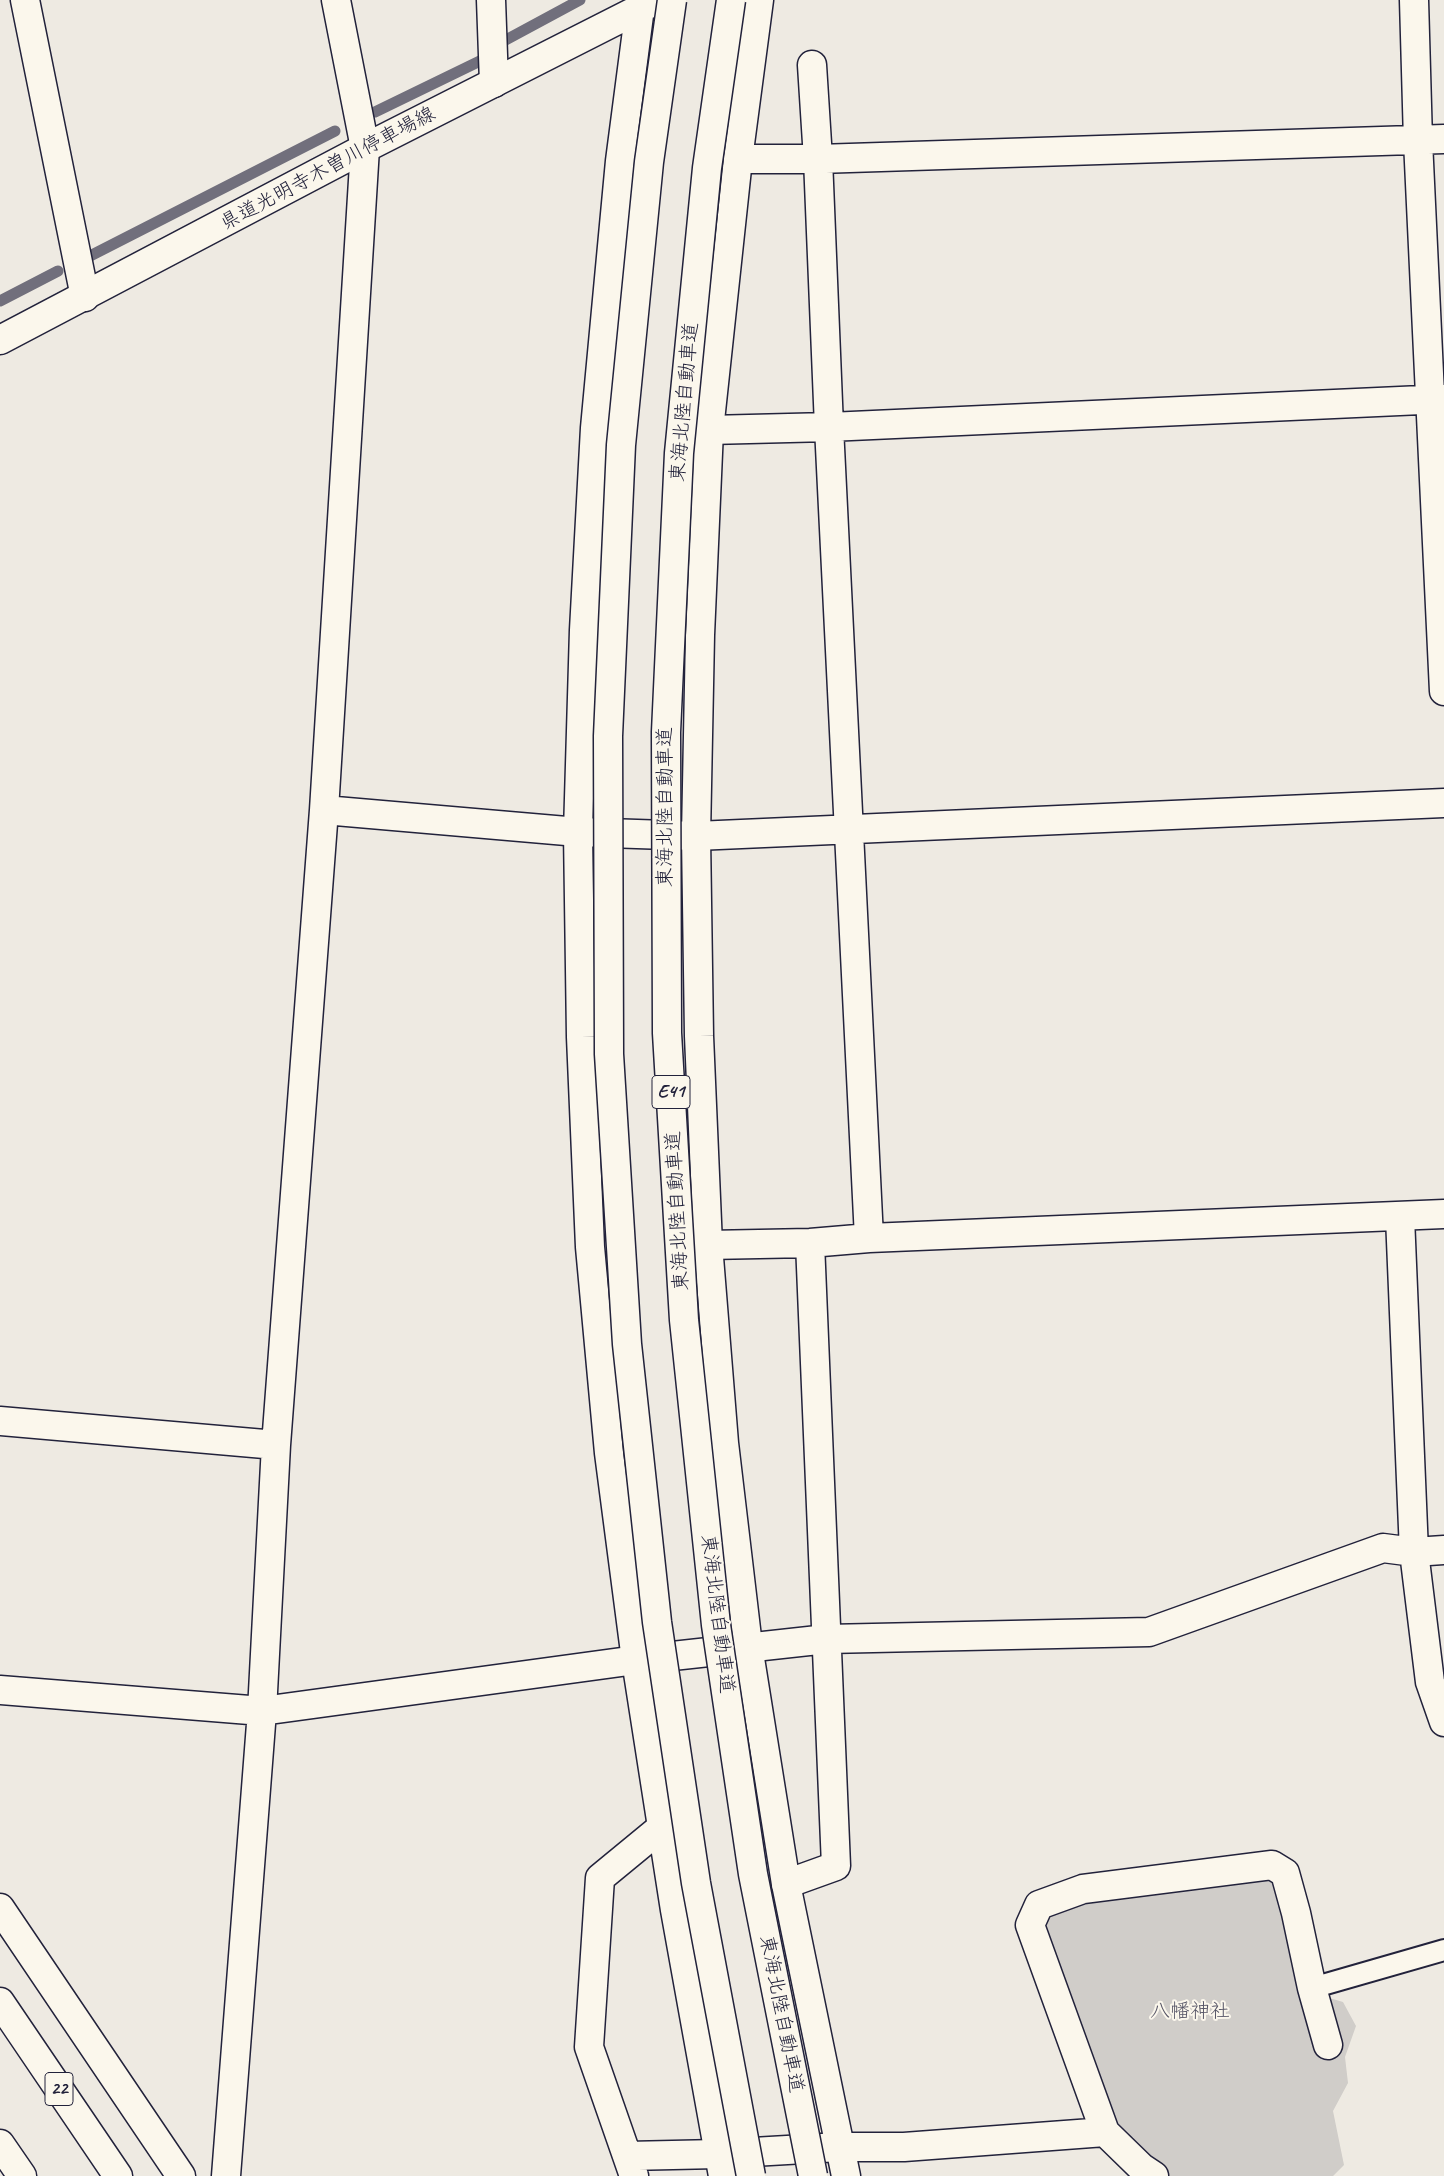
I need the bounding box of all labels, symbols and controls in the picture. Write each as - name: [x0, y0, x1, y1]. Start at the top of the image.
- street label: 県道光明寺木曽川停車場線: [216, 102, 440, 236]
- street label: 東海北陸自動車道: [666, 321, 704, 483]
- street label: 東海北陸自動車道: [654, 727, 678, 887]
- road number: E41: [652, 1076, 690, 1108]
- street label: 東海北陸自動車道: [662, 1130, 694, 1292]
- street label: 東海北陸自動車道: [695, 1533, 739, 1695]
- street label: 東海北陸自動車道: [754, 1933, 808, 2095]
- park label: 八幡神社: [1150, 2000, 1230, 2024]
- road number: 22: [45, 2072, 73, 2106]

